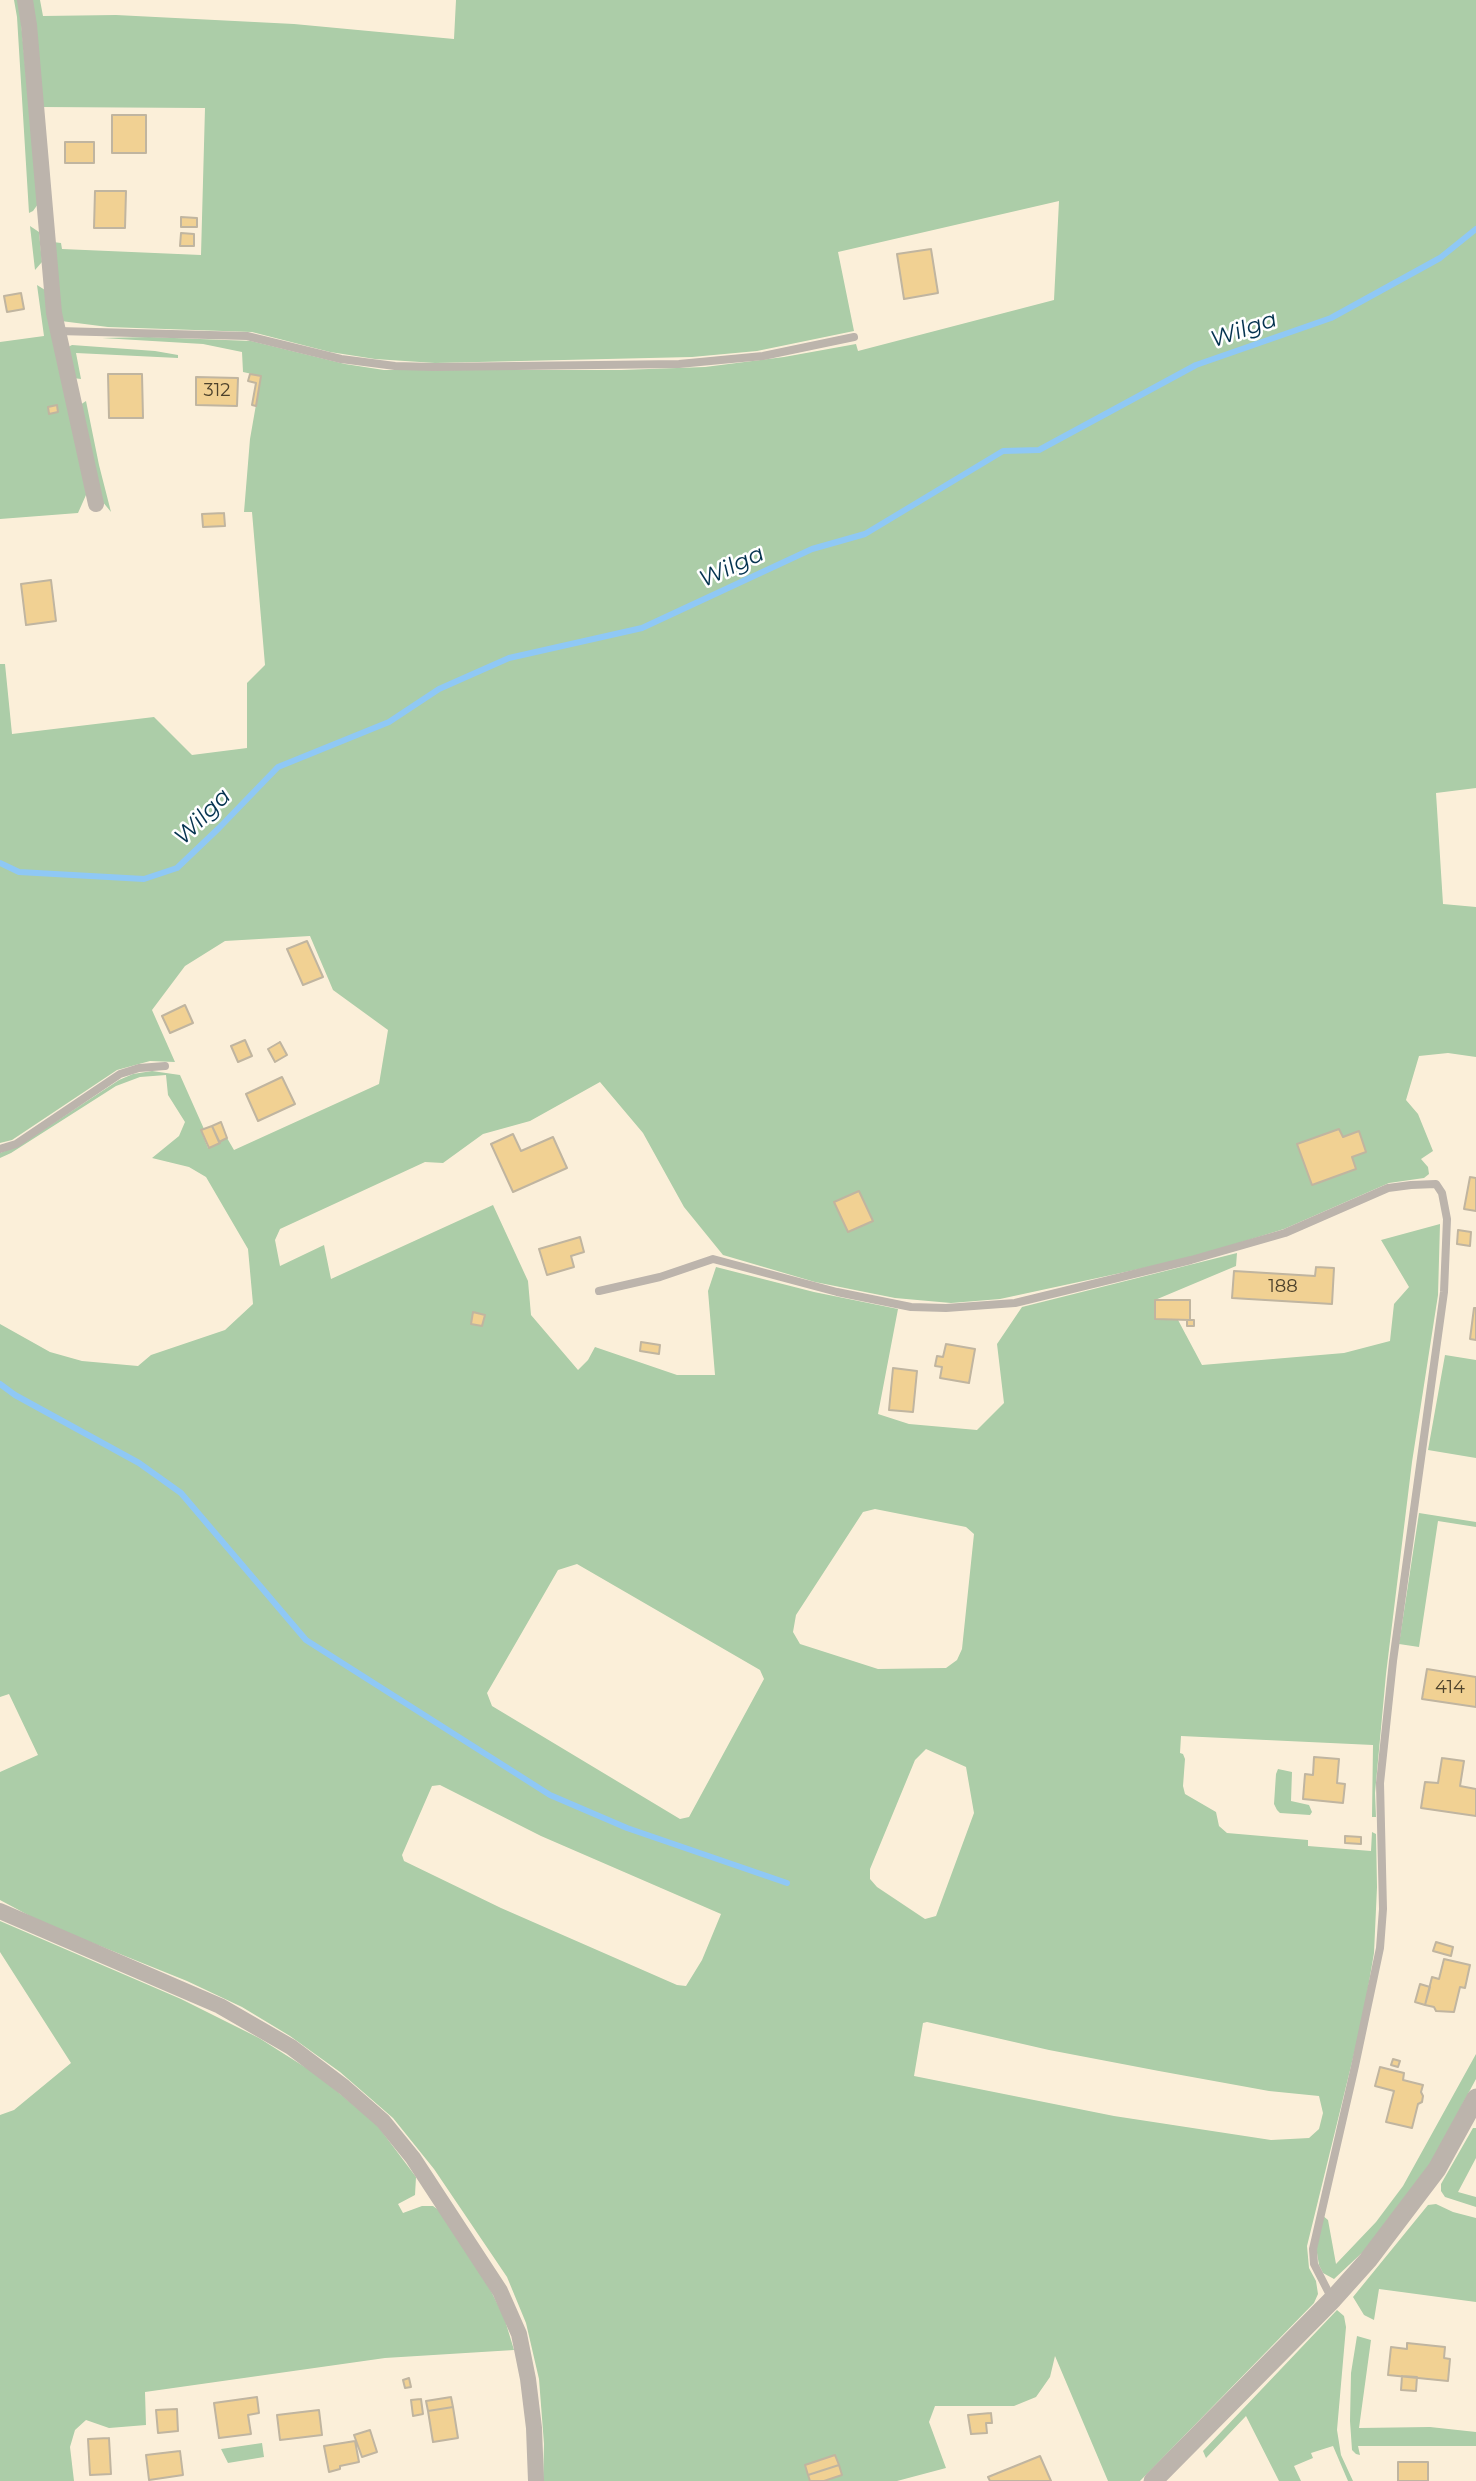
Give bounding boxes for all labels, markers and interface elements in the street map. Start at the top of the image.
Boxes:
water label: Wilga [1207,306,1281,354]
house number: 312 [204,380,230,402]
water label: Wilga [695,540,769,594]
water label: Wilga [169,783,237,851]
house number: 188 [1268,1276,1298,1298]
house number: 414 [1435,1677,1465,1699]

